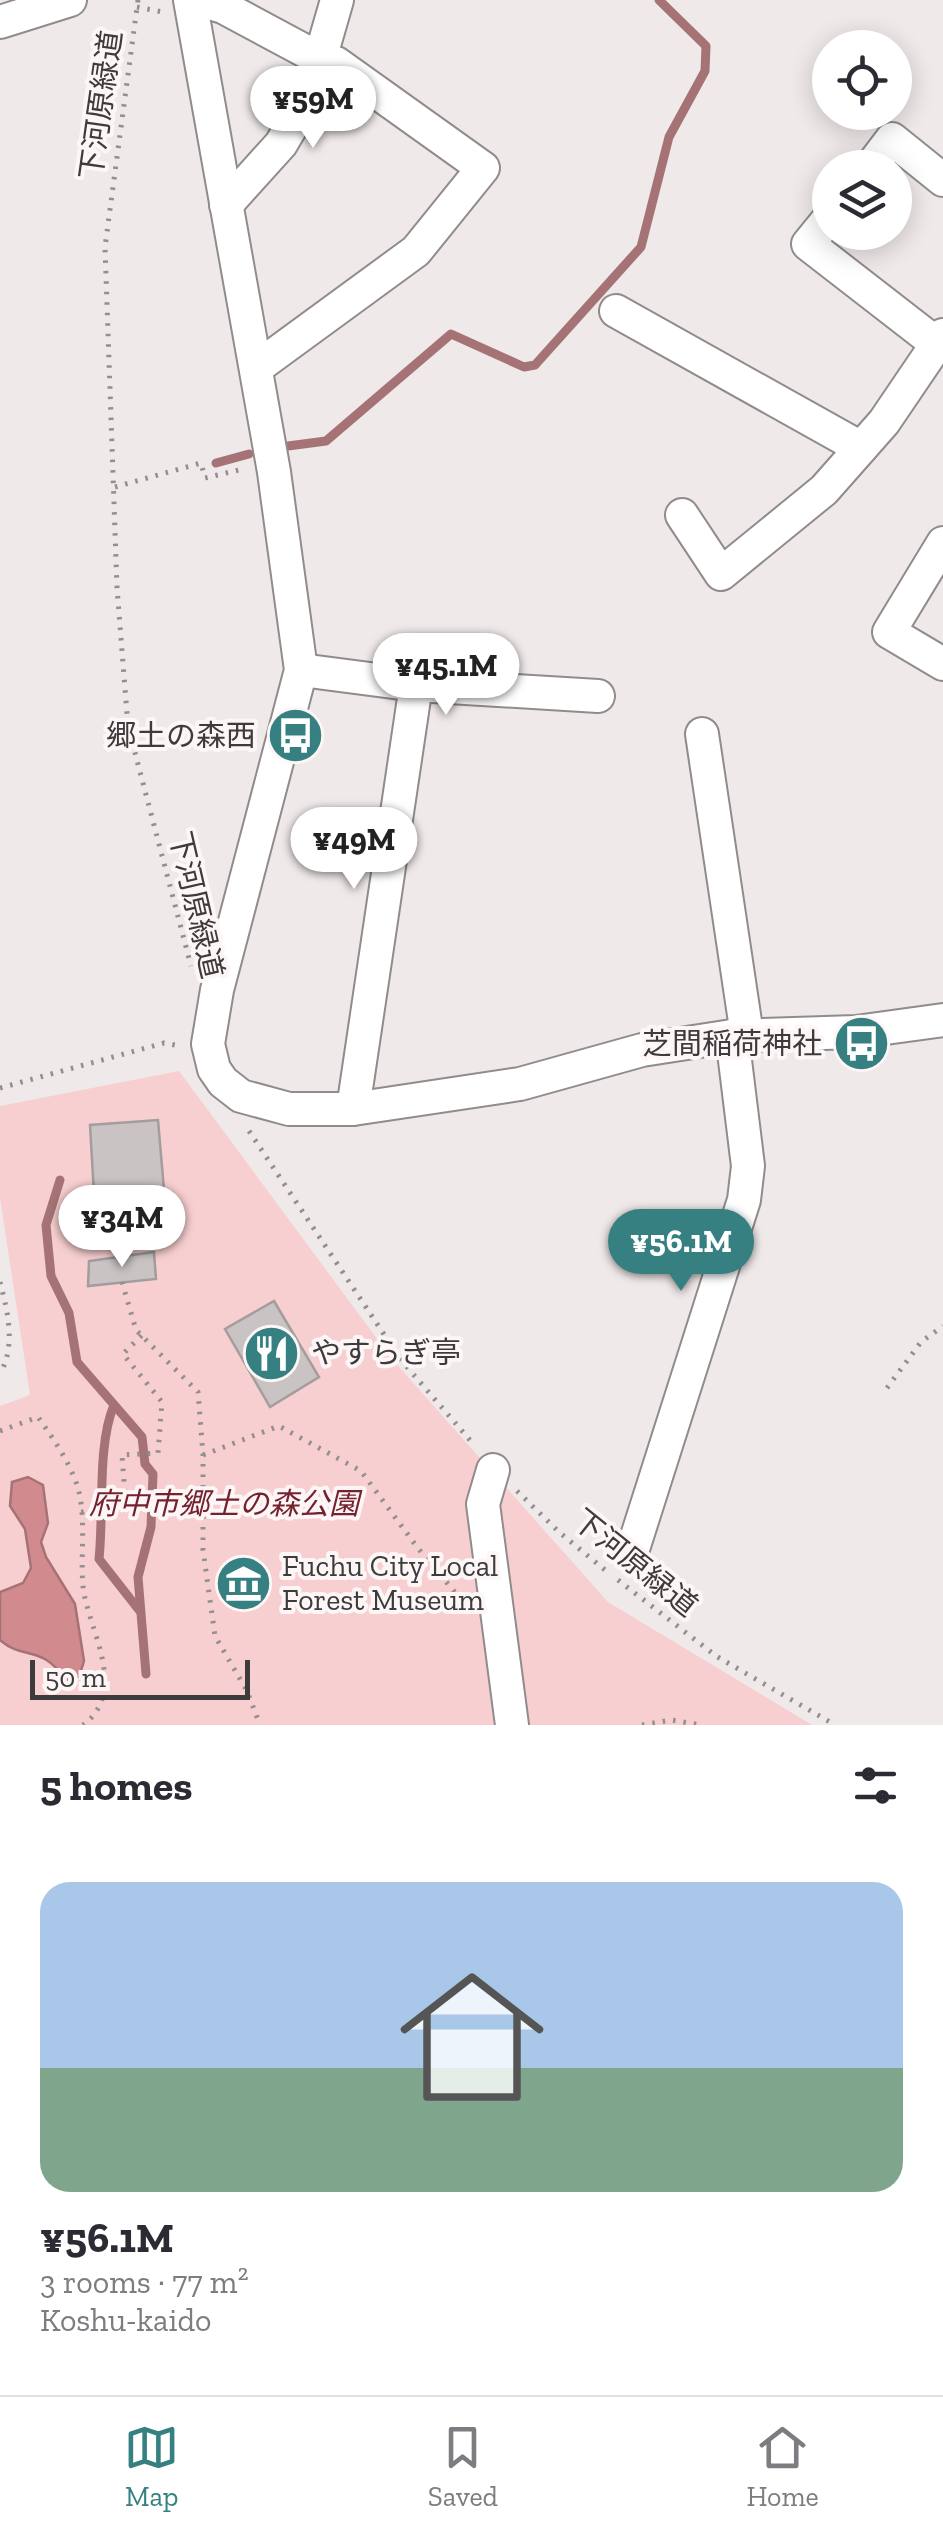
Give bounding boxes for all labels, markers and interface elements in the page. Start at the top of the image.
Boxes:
street label: 下河原緑道 [73,28,129,182]
map controls [812,30,912,250]
button: locate [812,30,912,130]
pin: ¥59M [254,66,372,151]
text: ¥59M [272,79,354,117]
button: layers [812,150,912,250]
pin: ¥45.1M [365,633,527,718]
text: ¥45.1M [394,646,498,684]
bus stop icon: 郷土の森西 [265,706,325,766]
place label: 郷土の森西 [106,718,256,754]
pin: ¥49M [295,807,413,892]
text: ¥49M [312,820,396,858]
street label: 下河原緑道 [162,828,230,982]
bus stop icon: 芝間稲荷神社 [831,1014,891,1074]
place label: 芝間稲荷神社 [642,1026,822,1062]
pin: ¥34M [63,1185,181,1270]
text: ¥34M [80,1198,164,1236]
pin: ¥56.1M [600,1209,762,1294]
text: ¥56.1M [630,1222,732,1260]
restaurant icon: やすらぎ亭 [242,1323,302,1383]
place label: やすらぎ亭 [311,1335,461,1371]
park label: 府中市郷土の森公園 [89,1486,363,1522]
street label: 下河原緑道 [565,1502,705,1624]
place label: Fuchu City Local Forest Museum [282,1548,498,1618]
museum icon: Fuchu City Local Forest Museum [213,1553,273,1613]
scale bar [30,1655,250,1700]
text: 50 m [45,1661,106,1694]
icon: filters [848,1758,903,1813]
text: 5 homes [40,1760,193,1811]
icon: home [382,1947,562,2127]
text: ¥56.1M [40,2212,174,2263]
text: 3 rooms · 77 m² [40,2263,248,2301]
text: Koshu-kaido [40,2301,211,2339]
tab: Map [124,2420,179,2513]
tab: Saved [428,2420,498,2513]
tab: Home [747,2420,819,2513]

